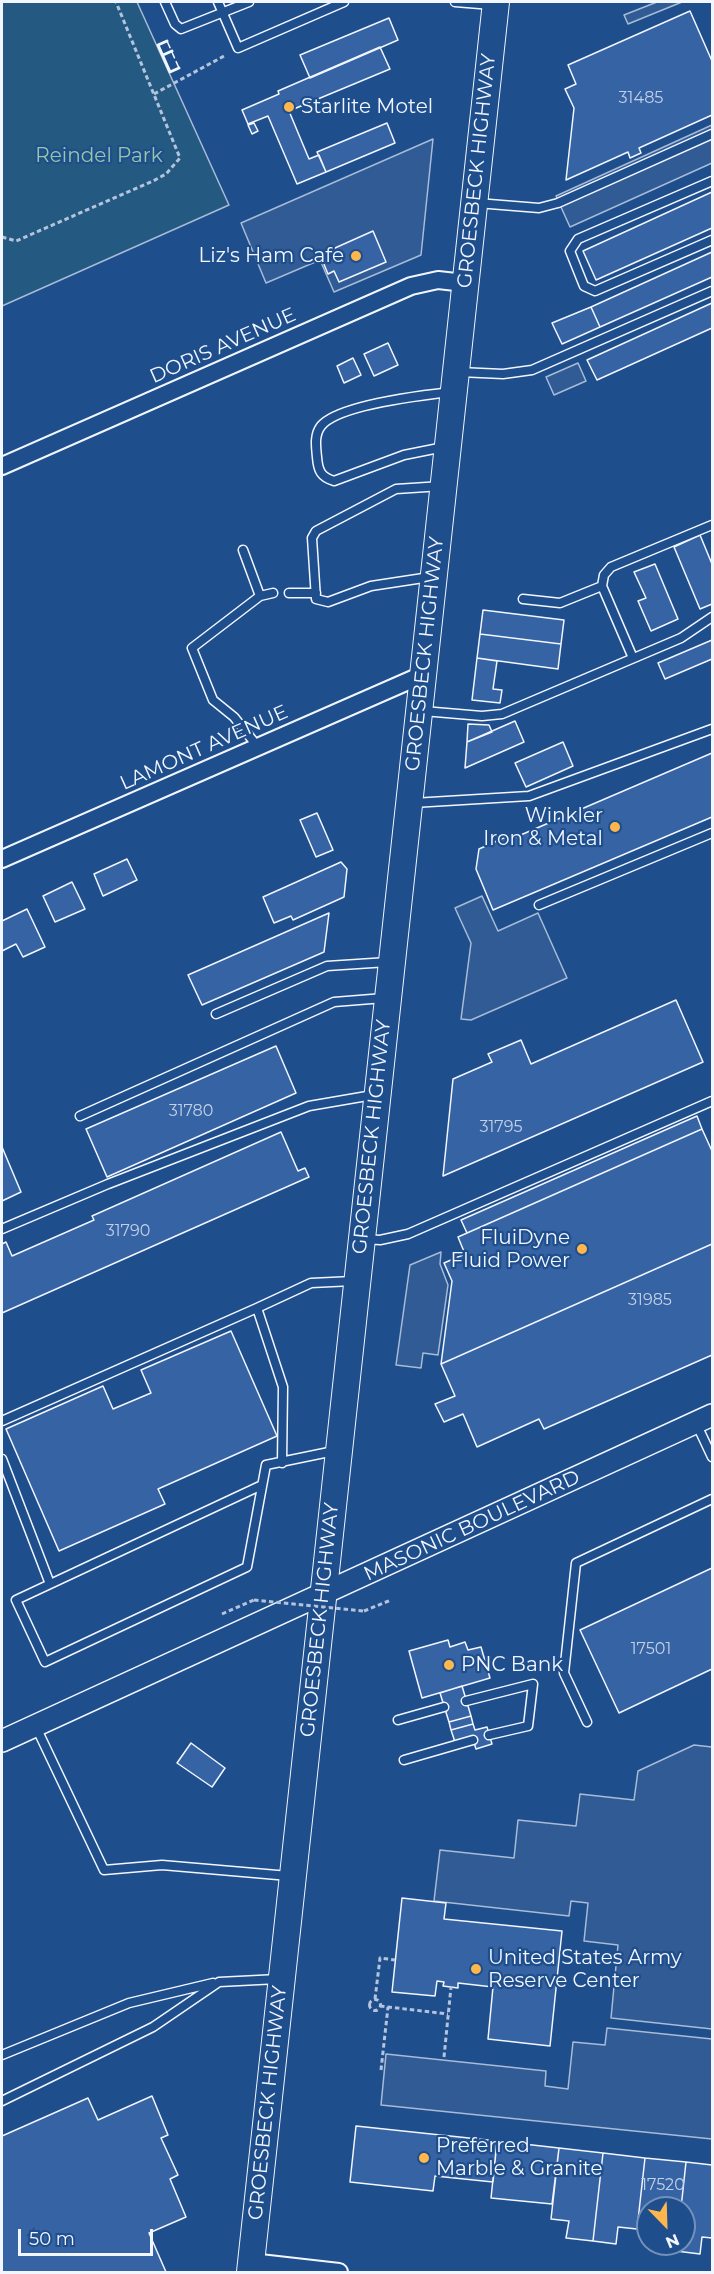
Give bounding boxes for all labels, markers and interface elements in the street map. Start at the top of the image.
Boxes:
street label: GROESBECK HIGHWAY [453,53,501,289]
house number: 31485 [619,88,663,108]
place label: Starlite Motel [301,95,433,119]
marker: Starlite Motel [282,100,296,114]
park label: Reindel Park [35,144,163,168]
place label: Liz's Ham Cafe [199,244,344,268]
marker: Liz's Ham Cafe [349,249,363,263]
street label: DORIS AVENUE [146,303,300,389]
street label: GROESBECK HIGHWAY [401,536,449,772]
street label: LAMONT AVENUE [116,700,292,796]
place label: Winkler Iron & Metal [483,804,603,851]
marker: Winkler Iron & Metal [608,820,622,834]
street label: GROESBECK HIGHWAY [348,1019,396,1255]
house number: 31780 [169,1101,213,1121]
house number: 31795 [479,1117,523,1137]
house number: 31790 [106,1221,150,1241]
place label: FluiDyne Fluid Power [451,1226,570,1273]
marker: FluiDyne Fluid Power [575,1242,589,1256]
house number: 31985 [628,1290,672,1310]
street label: MASONIC BOULEVARD [360,1465,584,1587]
street label: GROESBECK HIGHWAY [296,1502,344,1738]
house number: 17501 [631,1639,671,1659]
place label: PNC Bank [461,1653,563,1677]
marker: PNC Bank [442,1658,456,1672]
place label: United States Army Reserve Center [488,1946,682,1993]
marker: United States Army Reserve Center [469,1962,483,1976]
street label: GROESBECK HIGHWAY [244,1985,292,2221]
place label: Preferred Marble & Granite [436,2134,603,2181]
marker: Preferred Marble & Granite [417,2151,431,2165]
house number: 17520 [641,2175,685,2195]
north arrow [636,2196,696,2256]
scale bar [21,2217,156,2255]
text: 50 m [29,2228,75,2250]
text: N [663,2230,682,2252]

